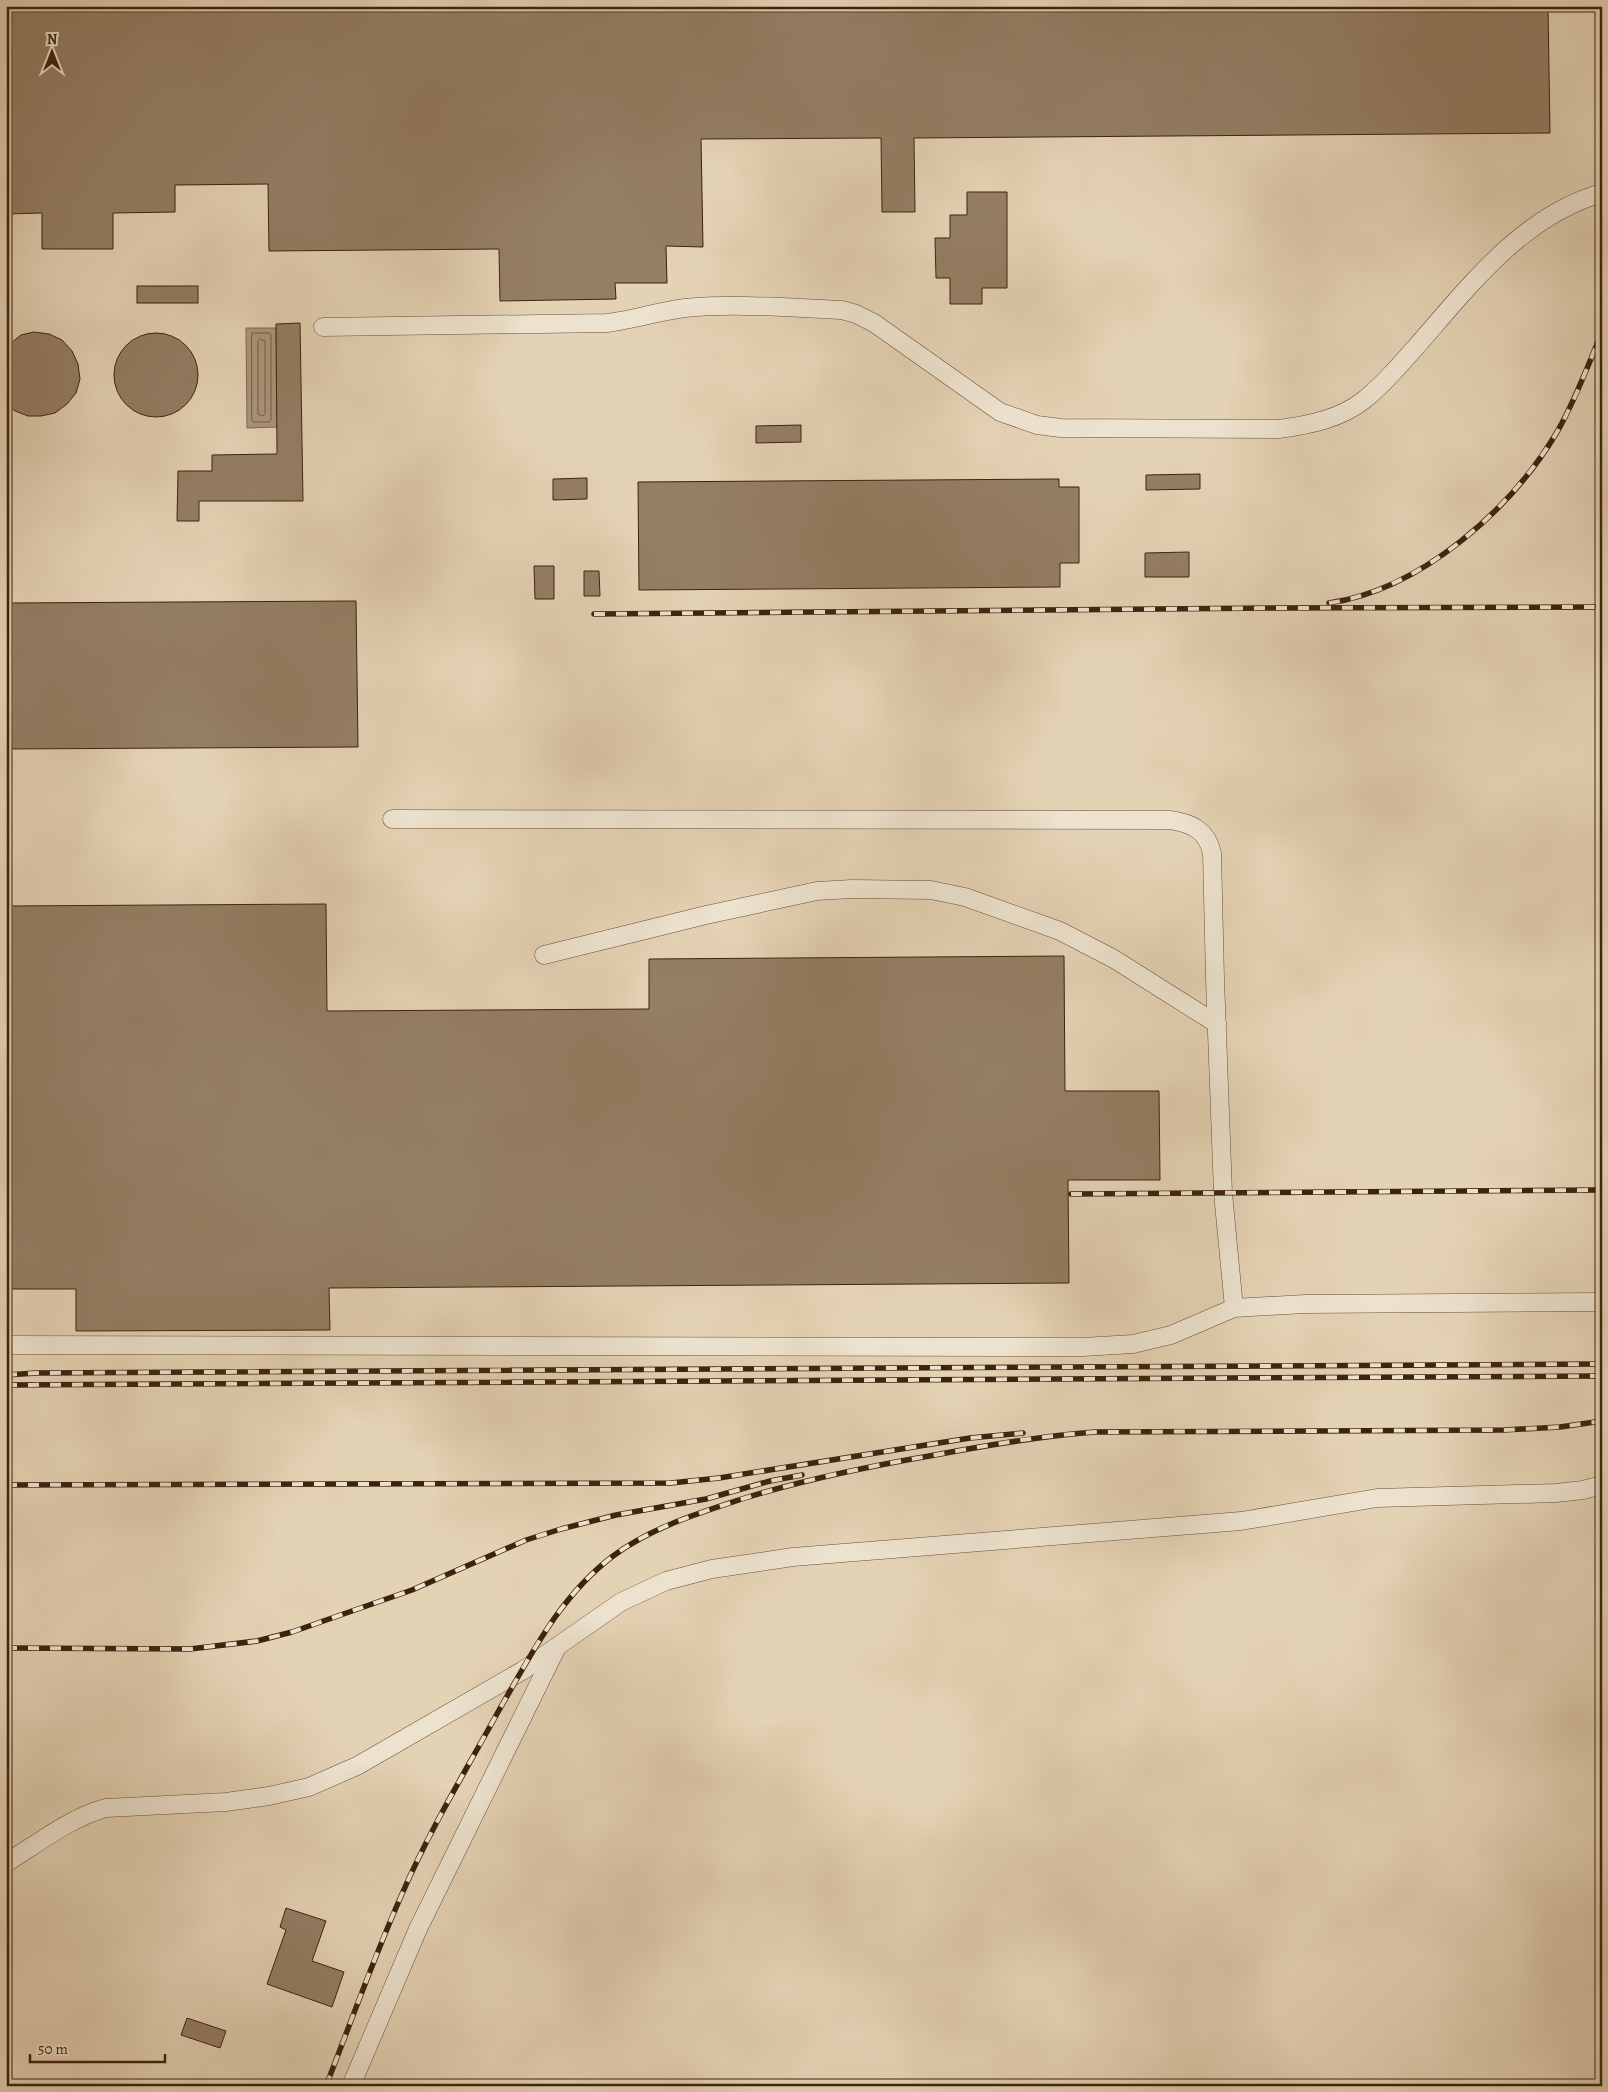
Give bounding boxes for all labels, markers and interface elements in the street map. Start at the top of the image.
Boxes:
north arrow [28,28,78,78]
text: N [47,30,57,49]
scale bar [30,2032,165,2064]
text: 50 m [38,2039,68,2059]

